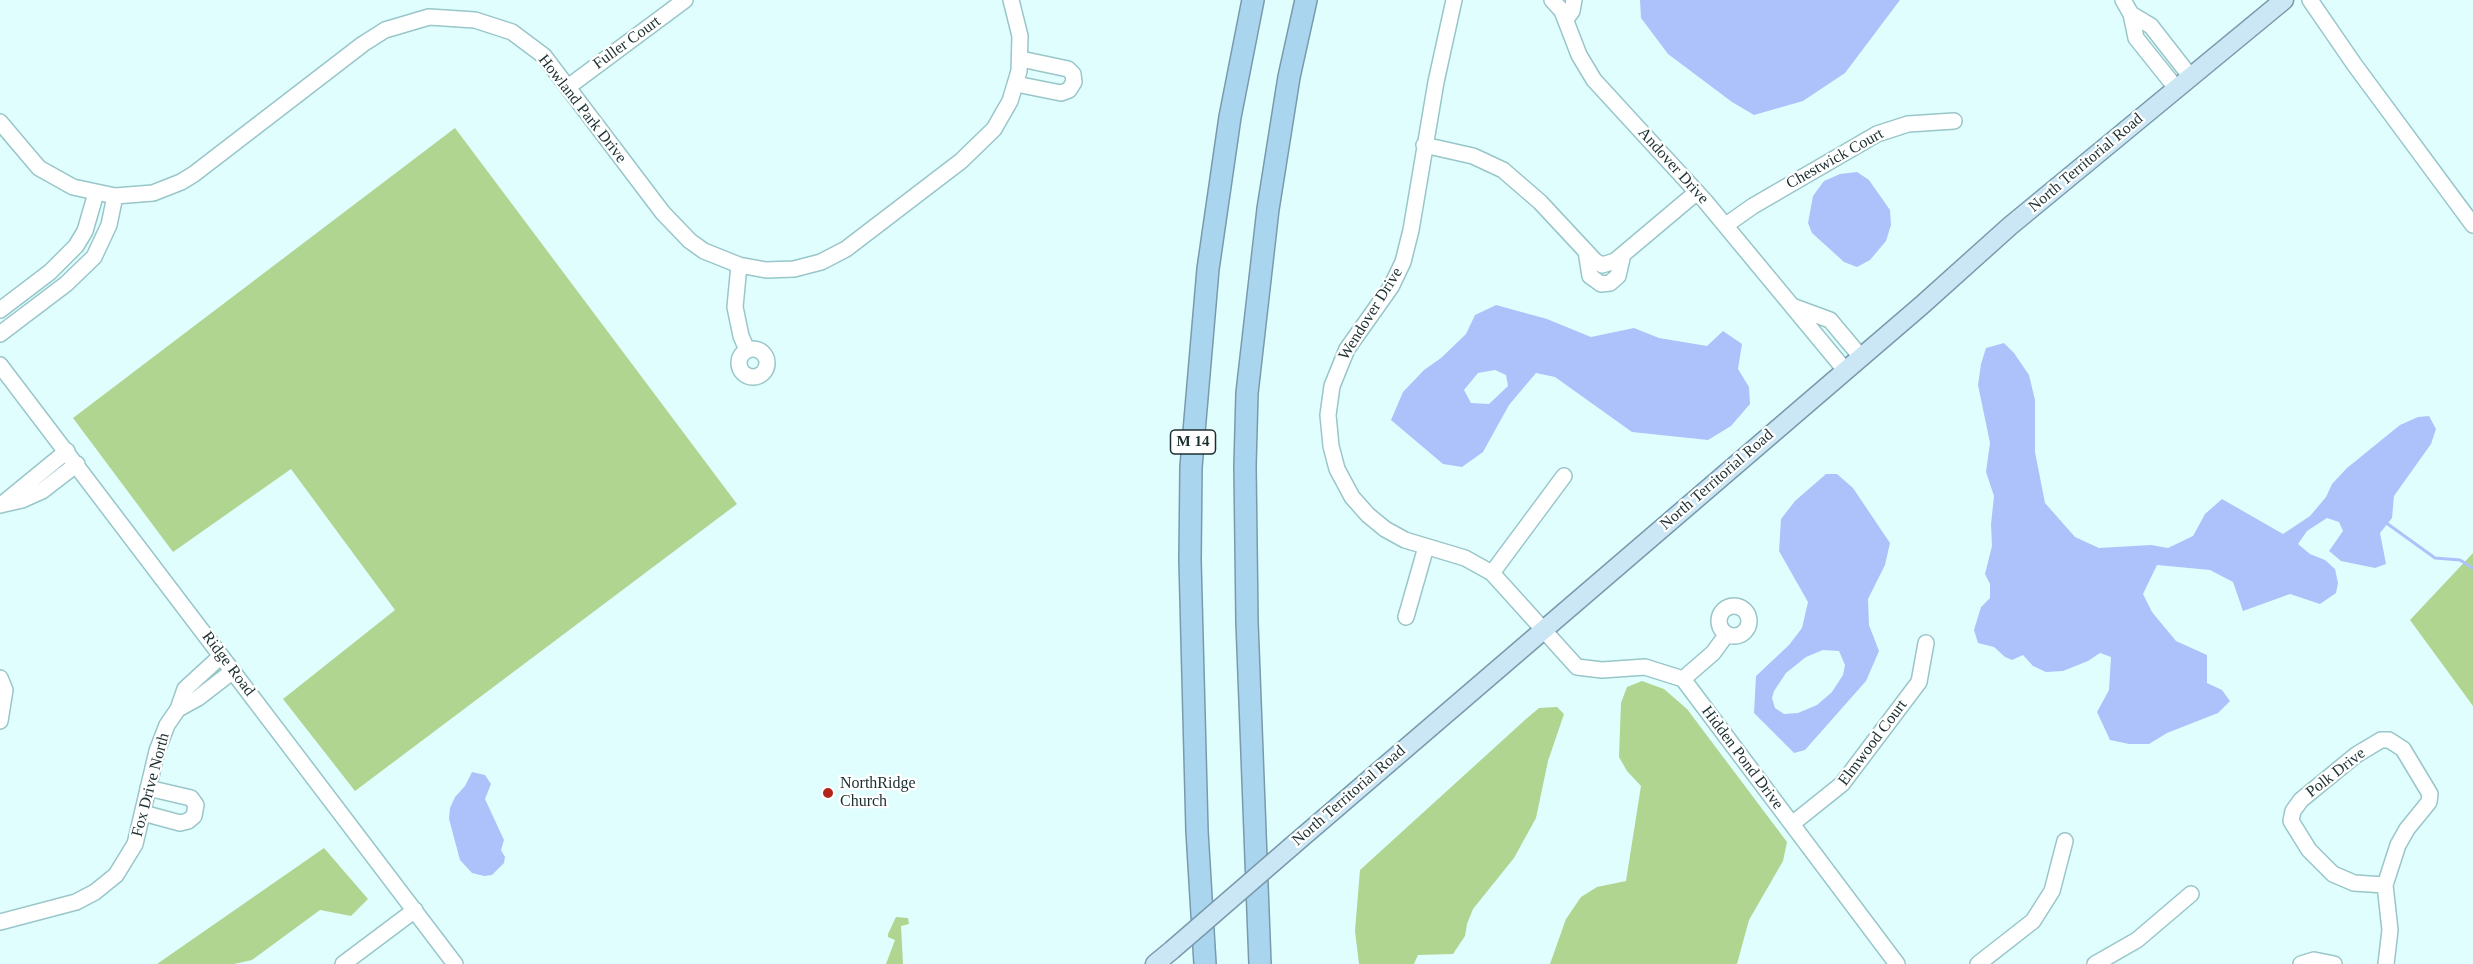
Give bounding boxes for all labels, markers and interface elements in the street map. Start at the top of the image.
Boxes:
street label: Fuller Court [590,12,664,74]
street label: Howland Park Drive [534,51,630,167]
street label: North Territorial Road [2025,109,2147,217]
street label: Andover Drive [1634,124,1712,208]
street label: Chestwick Court [1783,124,1887,194]
street label: Wendover Drive [1335,264,1407,364]
street label: North Territorial Road [1656,426,1778,534]
road number: M 14 [1170,430,1216,454]
street label: Ridge Road [197,628,259,700]
street label: Elmwood Court [1834,696,1912,790]
street label: Hidden Pond Drive [1697,703,1787,813]
street label: Fox Drive North [128,731,174,839]
street label: North Territorial Road [1288,742,1410,850]
street label: Polk Drive [2303,744,2369,802]
place label: NorthRidge Church [840,774,916,812]
marker: NorthRidge Church [821,786,835,800]

